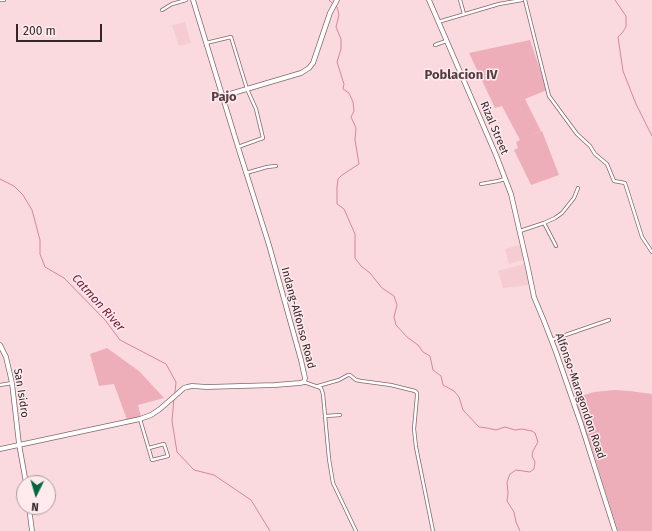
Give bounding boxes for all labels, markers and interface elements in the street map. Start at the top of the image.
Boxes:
scale bar [18,16,104,42]
text: 200 m [23,24,56,38]
district label: Poblacion IV [425,67,497,83]
district label: Pajo [211,89,237,105]
street label: Rizal Street [477,100,511,156]
street label: Indang-Alfonso Road [278,266,318,370]
water label: Catmon River [69,272,127,334]
street label: Alfonso-Maragondon Road [552,331,608,461]
street label: San Isidro [11,367,31,419]
north arrow [16,475,56,515]
text: N [31,500,39,513]

